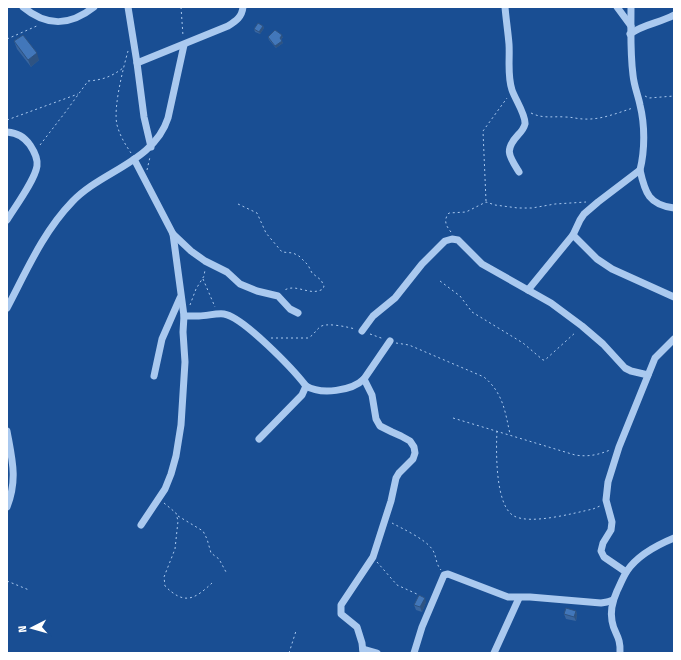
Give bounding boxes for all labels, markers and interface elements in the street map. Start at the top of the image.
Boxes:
north arrow [12,608,52,648]
text: N [16,625,29,633]

